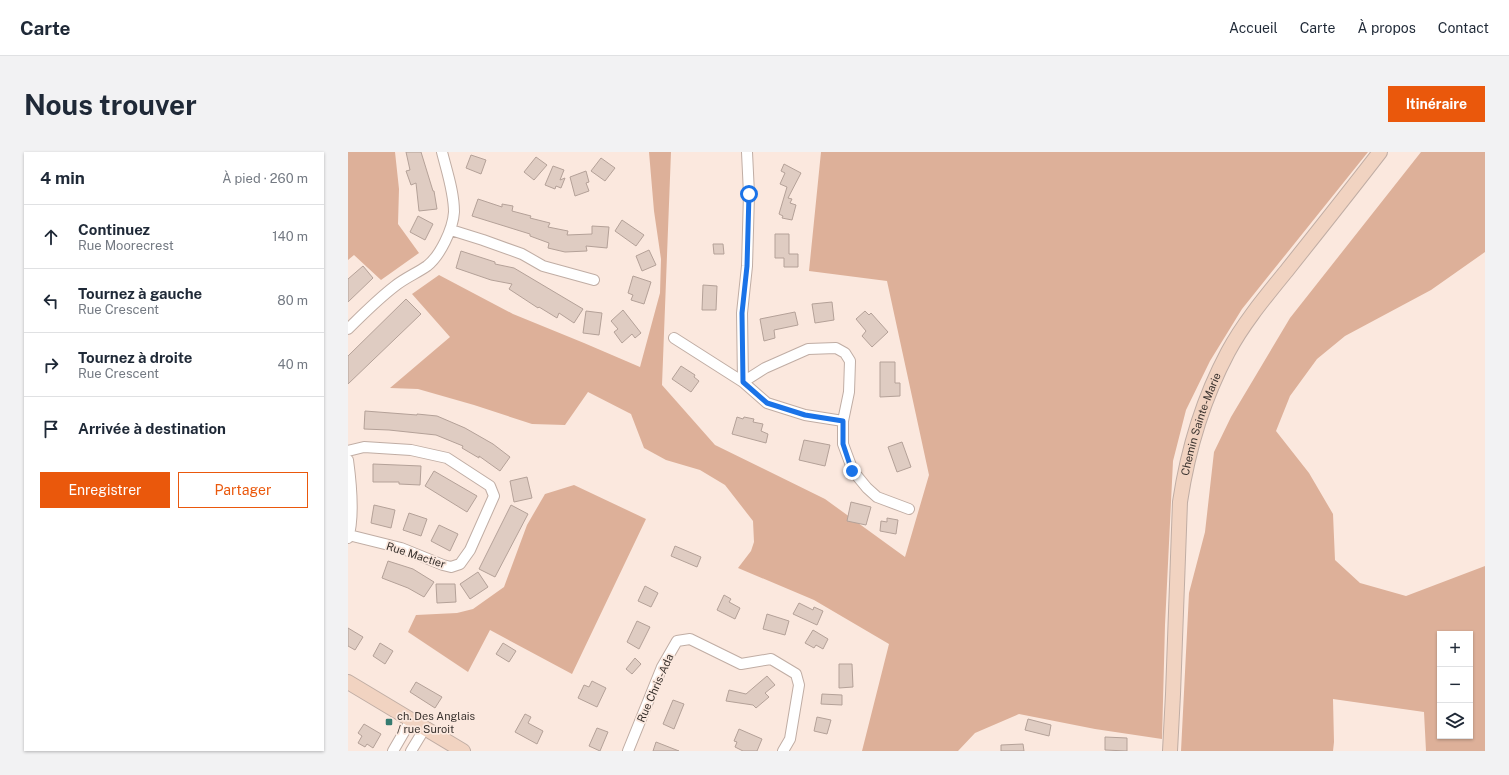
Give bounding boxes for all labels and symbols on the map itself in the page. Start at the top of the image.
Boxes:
route start [740,185,758,203]
street label: Chemin Sainte-Marie [1179,371,1223,477]
route end [843,462,861,480]
street label: Rue Mactier [385,540,447,570]
street label: Rue Chris-Ada [635,652,675,724]
place label: ch. Des Anglais / rue Suroit [397,710,475,735]
marker: ch. Des Anglais / rue Suroit [384,717,394,727]

